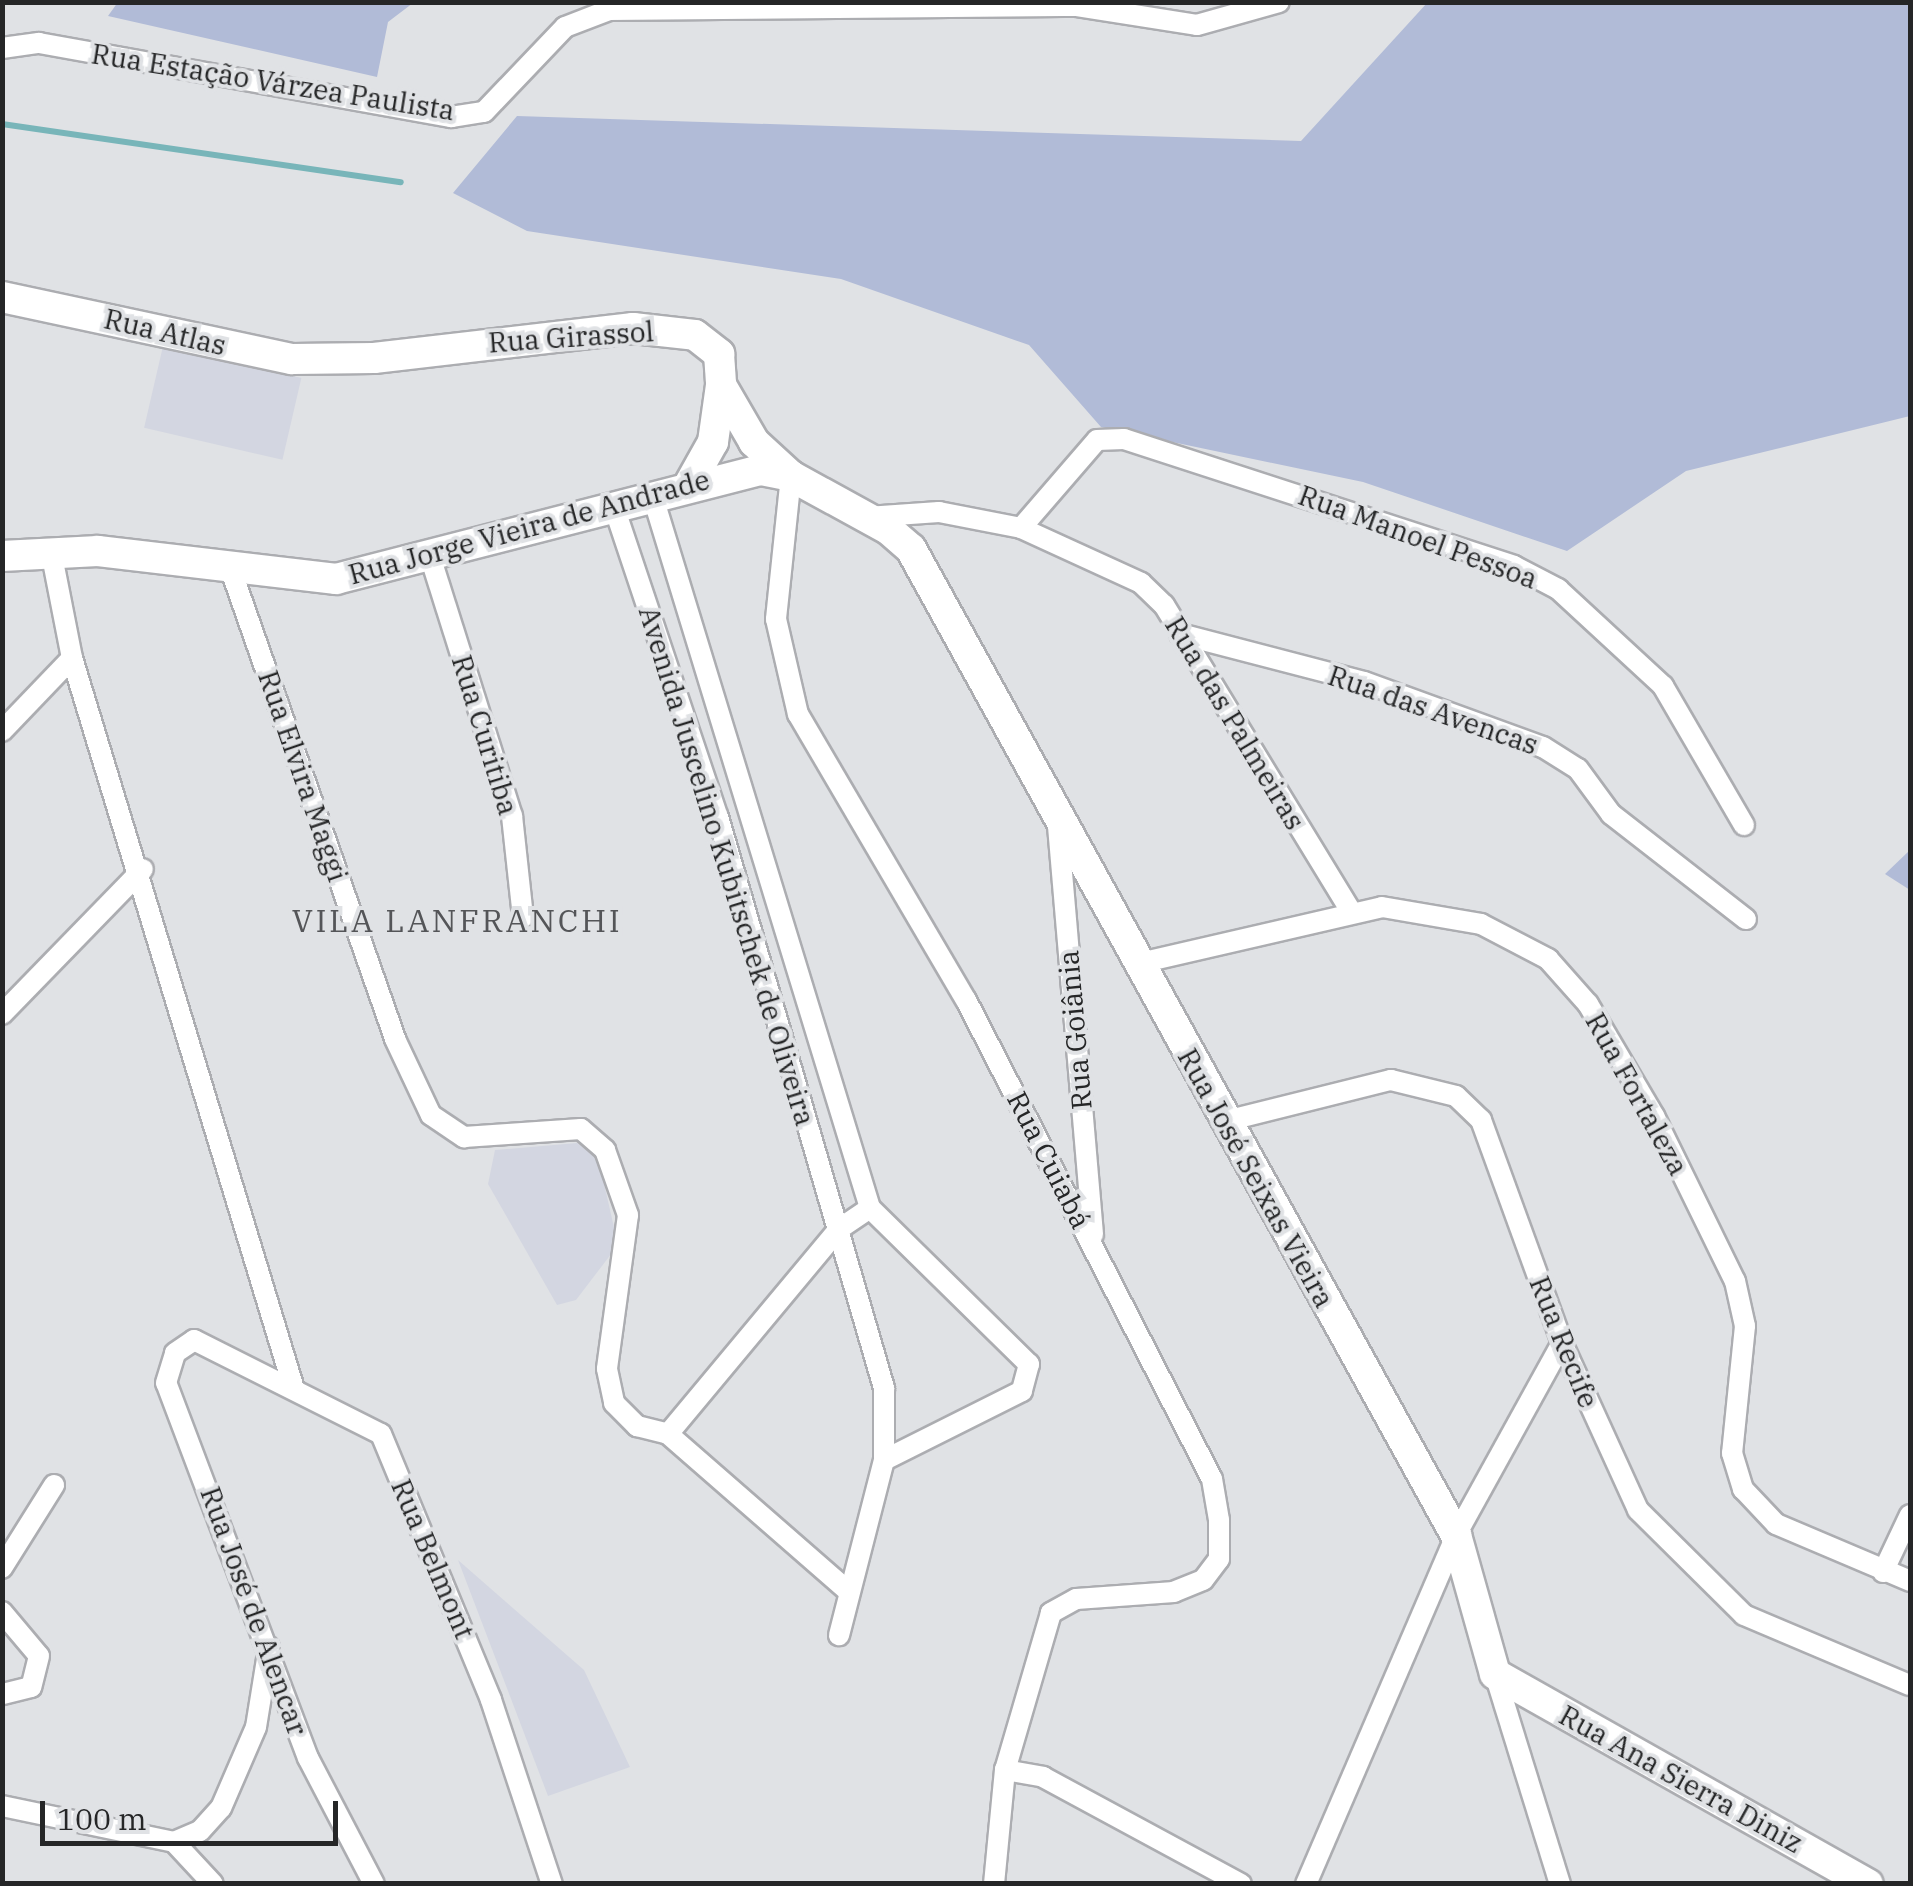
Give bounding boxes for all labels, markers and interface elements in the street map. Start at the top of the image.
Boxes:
street label: Rua Estação Várzea Paulista [89,37,457,127]
street label: Rua Atlas [101,302,229,362]
street label: Rua Girassol [487,314,655,360]
street label: Rua Jorge Vieira de Andrade [345,463,713,591]
street label: Rua Manoel Pessoa [1294,478,1542,596]
street label: Avenida Juscelino Kubitschek de Oliveira [632,602,822,1130]
street label: Rua das Palmeiras [1158,610,1312,836]
street label: Rua Curitiba [445,651,525,819]
street label: Rua das Avencas [1324,658,1542,762]
street label: Rua Elvira Maggi [251,666,355,886]
district label: VILA LANFRANCHI [292,901,622,939]
street label: Rua Goiânia [1051,949,1099,1111]
street label: Rua Fortaleza [1579,1007,1695,1181]
street label: Rua José Seixas Vieira [1171,1043,1341,1313]
street label: Rua Cuiabá [1000,1086,1098,1234]
street label: Rua Recife [1522,1271,1606,1413]
street label: Rua Belmont [384,1474,482,1644]
street label: Rua José de Alencar [193,1482,315,1740]
street label: Rua Ana Sierra Diniz [1553,1698,1809,1860]
scale bar [45,1781,342,1843]
text: 100 m [57,1799,147,1838]

